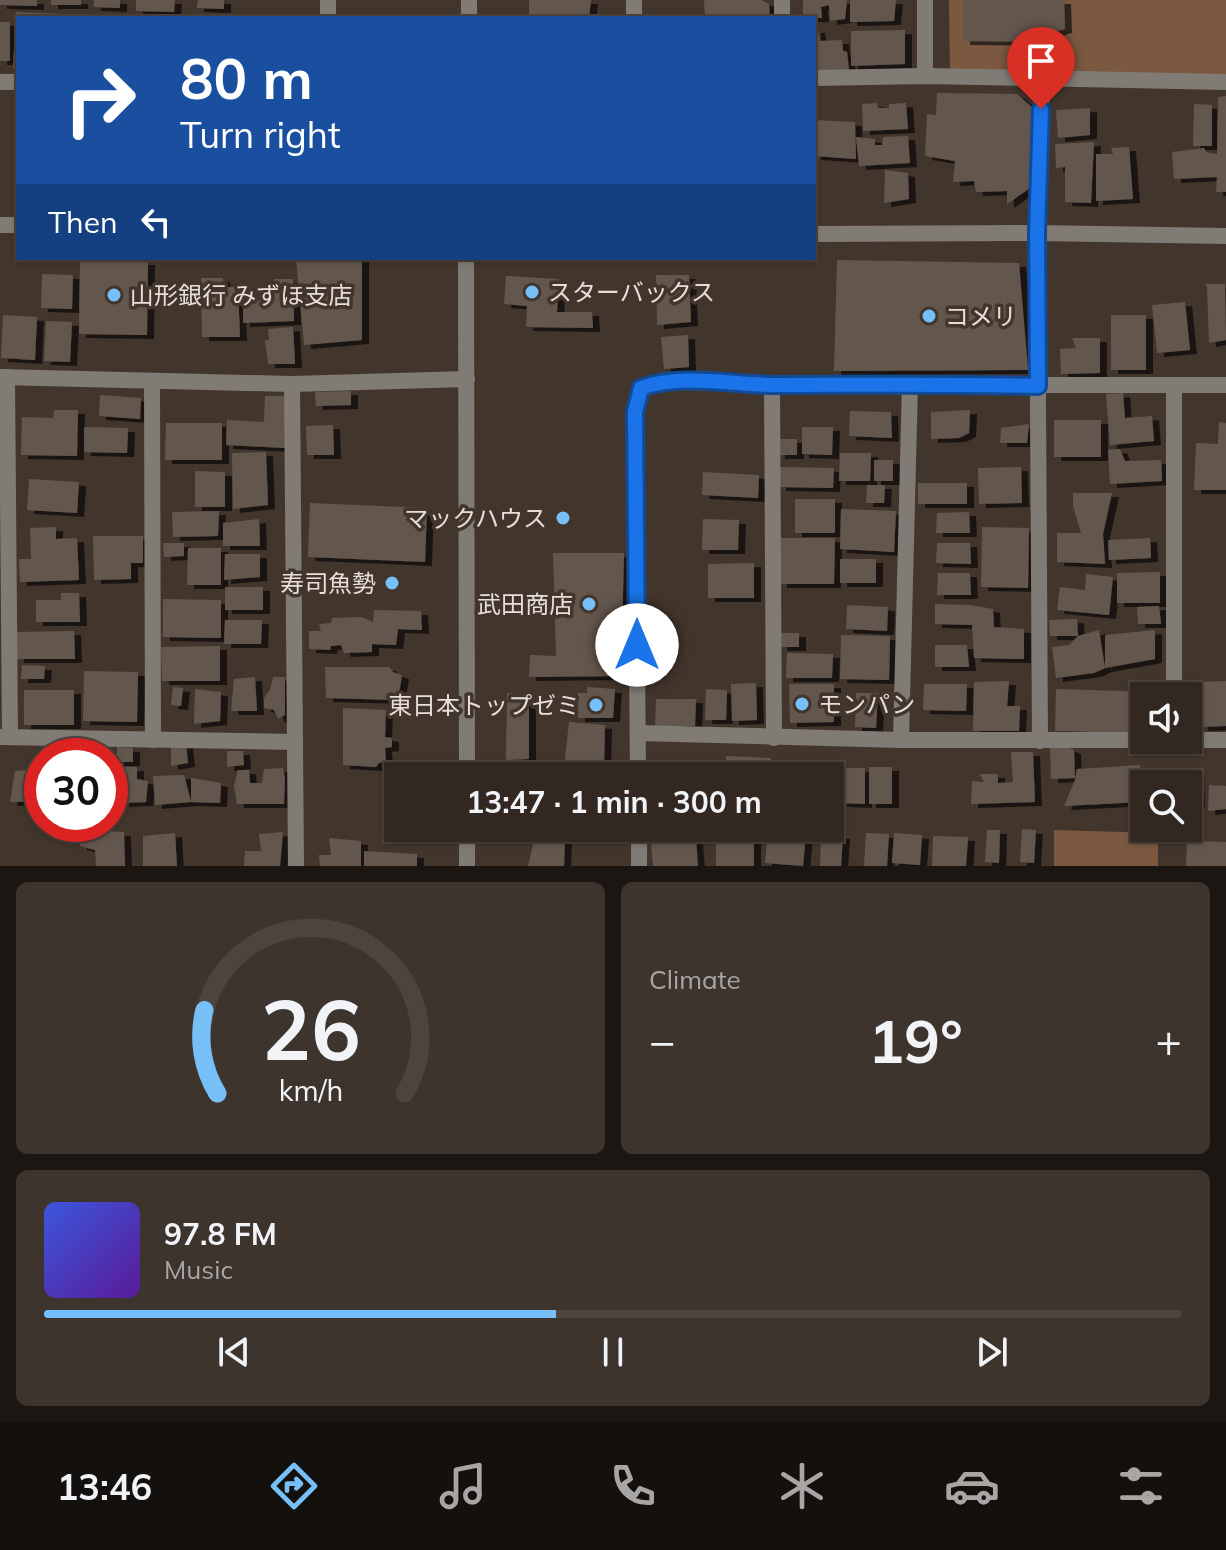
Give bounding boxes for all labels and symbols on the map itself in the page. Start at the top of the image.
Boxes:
pin [1007,27,1075,109]
place label: スターバックス [548,277,715,307]
place label: 山形銀行 みずほ支店 [130,280,352,310]
marker: スターバックス [523,283,541,301]
marker: 山形銀行 みずほ支店 [105,286,123,304]
place label: コメリ [945,301,1017,331]
marker: コメリ [920,307,938,325]
place label: マックハウス [404,503,547,533]
marker: マックハウス [554,509,572,527]
place label: 寿司魚勢 [280,568,376,598]
marker: 寿司魚勢 [383,574,401,592]
place label: 武田商店 [477,589,573,619]
marker: 武田商店 [580,595,598,613]
position arrow [595,603,679,687]
place label: モンパン [818,689,915,719]
place label: 東日本トップゼミ [388,690,580,720]
marker: モンパン [793,695,811,713]
marker: 東日本トップゼミ [587,696,605,714]
speed limit sign: 30 [24,738,128,842]

